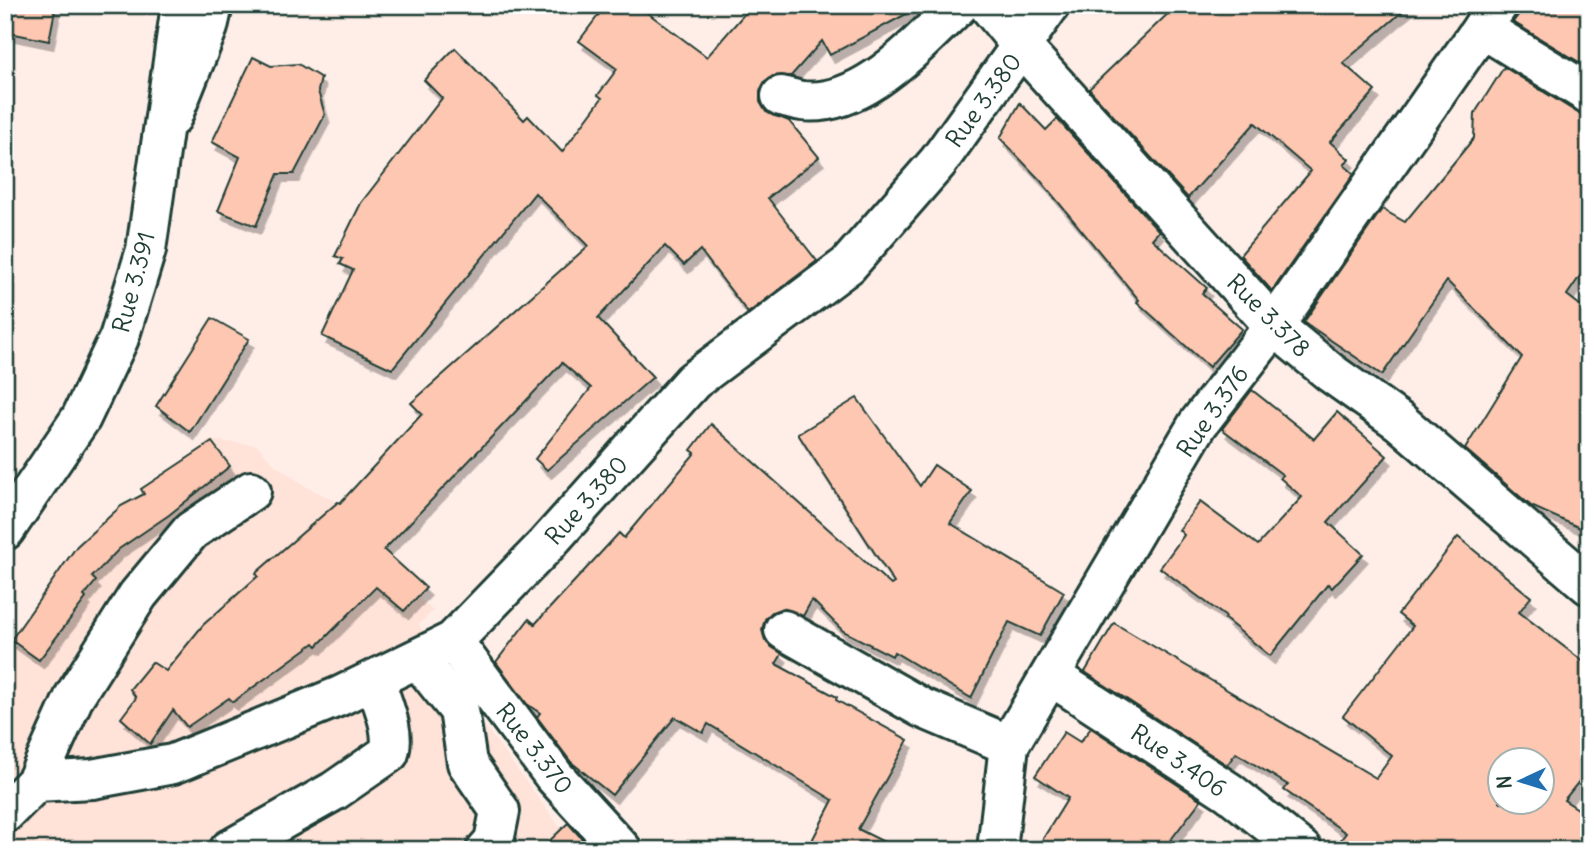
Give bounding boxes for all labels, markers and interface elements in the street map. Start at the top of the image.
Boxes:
street label: Rue 3.380 [939,47,1027,153]
street label: Rue 3.391 [105,228,161,336]
street label: Rue 3.378 [1221,267,1317,363]
street label: Rue 3.376 [1170,359,1254,463]
street label: Rue 3.380 [538,449,634,551]
street label: Rue 3.370 [490,696,580,800]
street label: Rue 3.406 [1125,717,1233,803]
north arrow [1486,746,1556,816]
text: N [1492,775,1516,790]

